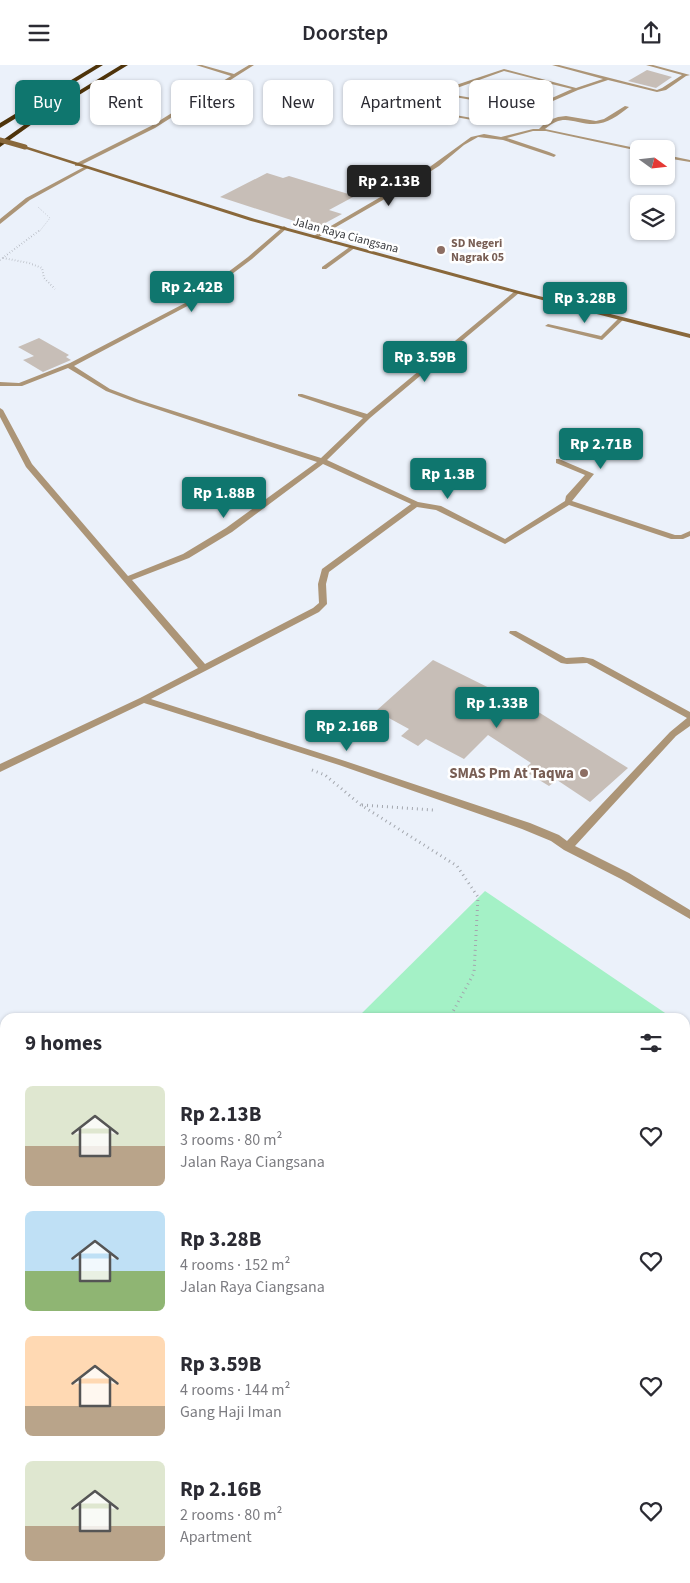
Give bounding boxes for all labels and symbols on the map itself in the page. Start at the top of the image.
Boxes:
north arrow [630,140,675,185]
pin: Rp 2.13B [337,165,441,207]
street label: Jalan Raya Ciangsana [291,213,401,258]
place label: SD Negeri Nagrak 05 [451,235,504,266]
marker: SD Negeri Nagrak 05 [435,244,447,256]
pin: Rp 2.42B [140,271,244,313]
pin: Rp 3.28B [533,281,637,324]
pin: Rp 3.59B [373,341,477,383]
pin: Rp 2.71B [549,427,653,470]
pin: Rp 1.3B [402,457,494,500]
pin: Rp 1.88B [172,477,276,519]
pin: Rp 1.33B [445,687,549,729]
pin: Rp 2.16B [295,709,399,752]
place label: SMAS Pm At Taqwa [449,763,574,784]
marker: SMAS Pm At Taqwa [578,767,590,779]

